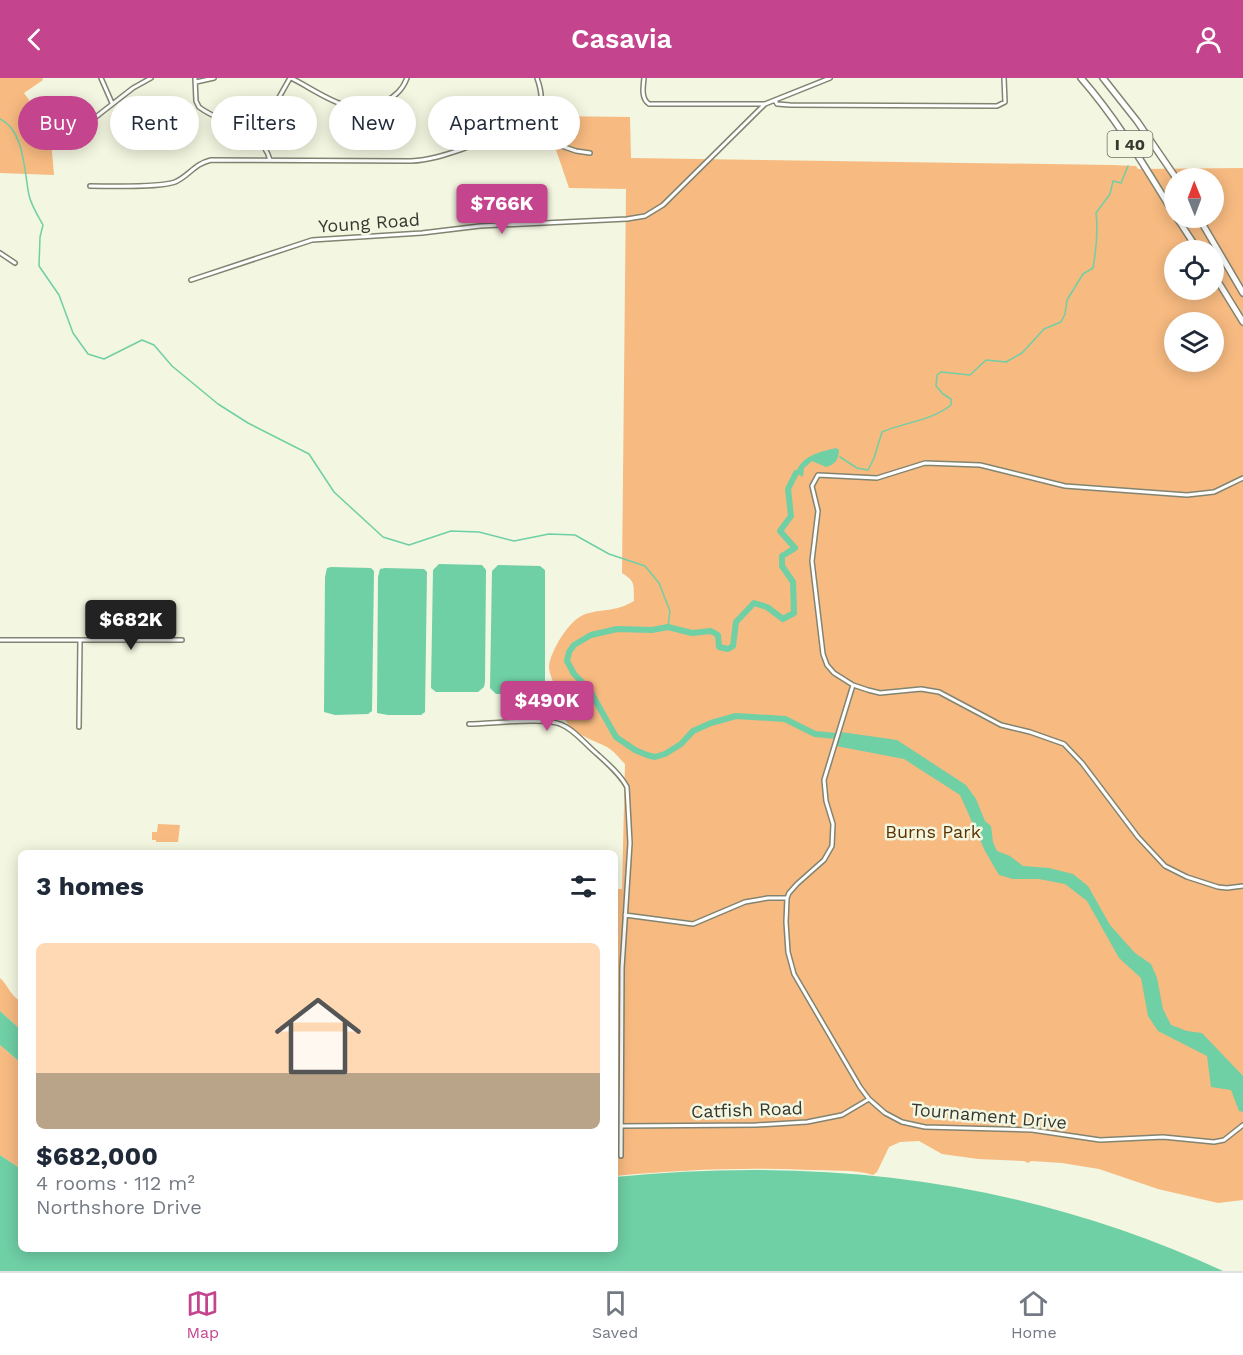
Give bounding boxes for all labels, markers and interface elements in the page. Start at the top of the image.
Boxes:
icon: back [18,23,51,56]
text: Casavia [571,23,672,55]
icon: person [1192,23,1225,56]
chip: Buy [18,96,98,150]
chip: Rent [110,96,199,150]
chip: Filters [211,96,317,150]
chip: New [329,96,416,150]
chip: Apartment [428,96,580,150]
road number: I 40 [1108,131,1152,157]
north arrow [1164,168,1224,228]
map controls [1164,168,1224,372]
pin: $766K [460,184,544,235]
text: $766K [471,191,533,215]
street label: Young Road [318,208,420,237]
button: locate [1164,240,1224,300]
button: layers [1164,312,1224,372]
pin: $682K [89,600,173,651]
text: $682K [99,607,163,631]
pin: $490K [505,681,589,732]
text: $490K [515,688,579,712]
park label: Burns Park [885,821,981,842]
icon: filters [567,870,600,903]
text: 3 homes [36,871,144,901]
icon: home [264,982,372,1090]
street label: Catfish Road [691,1097,803,1122]
street label: Tournament Drive [910,1098,1068,1133]
text: $682,000 [36,1141,158,1171]
text: 4 rooms · 112 m² [36,1171,195,1195]
text: Northshore Drive [36,1195,202,1219]
tab: Map [186,1287,219,1342]
tab: Saved [592,1287,638,1342]
tab: Home [1011,1287,1057,1342]

